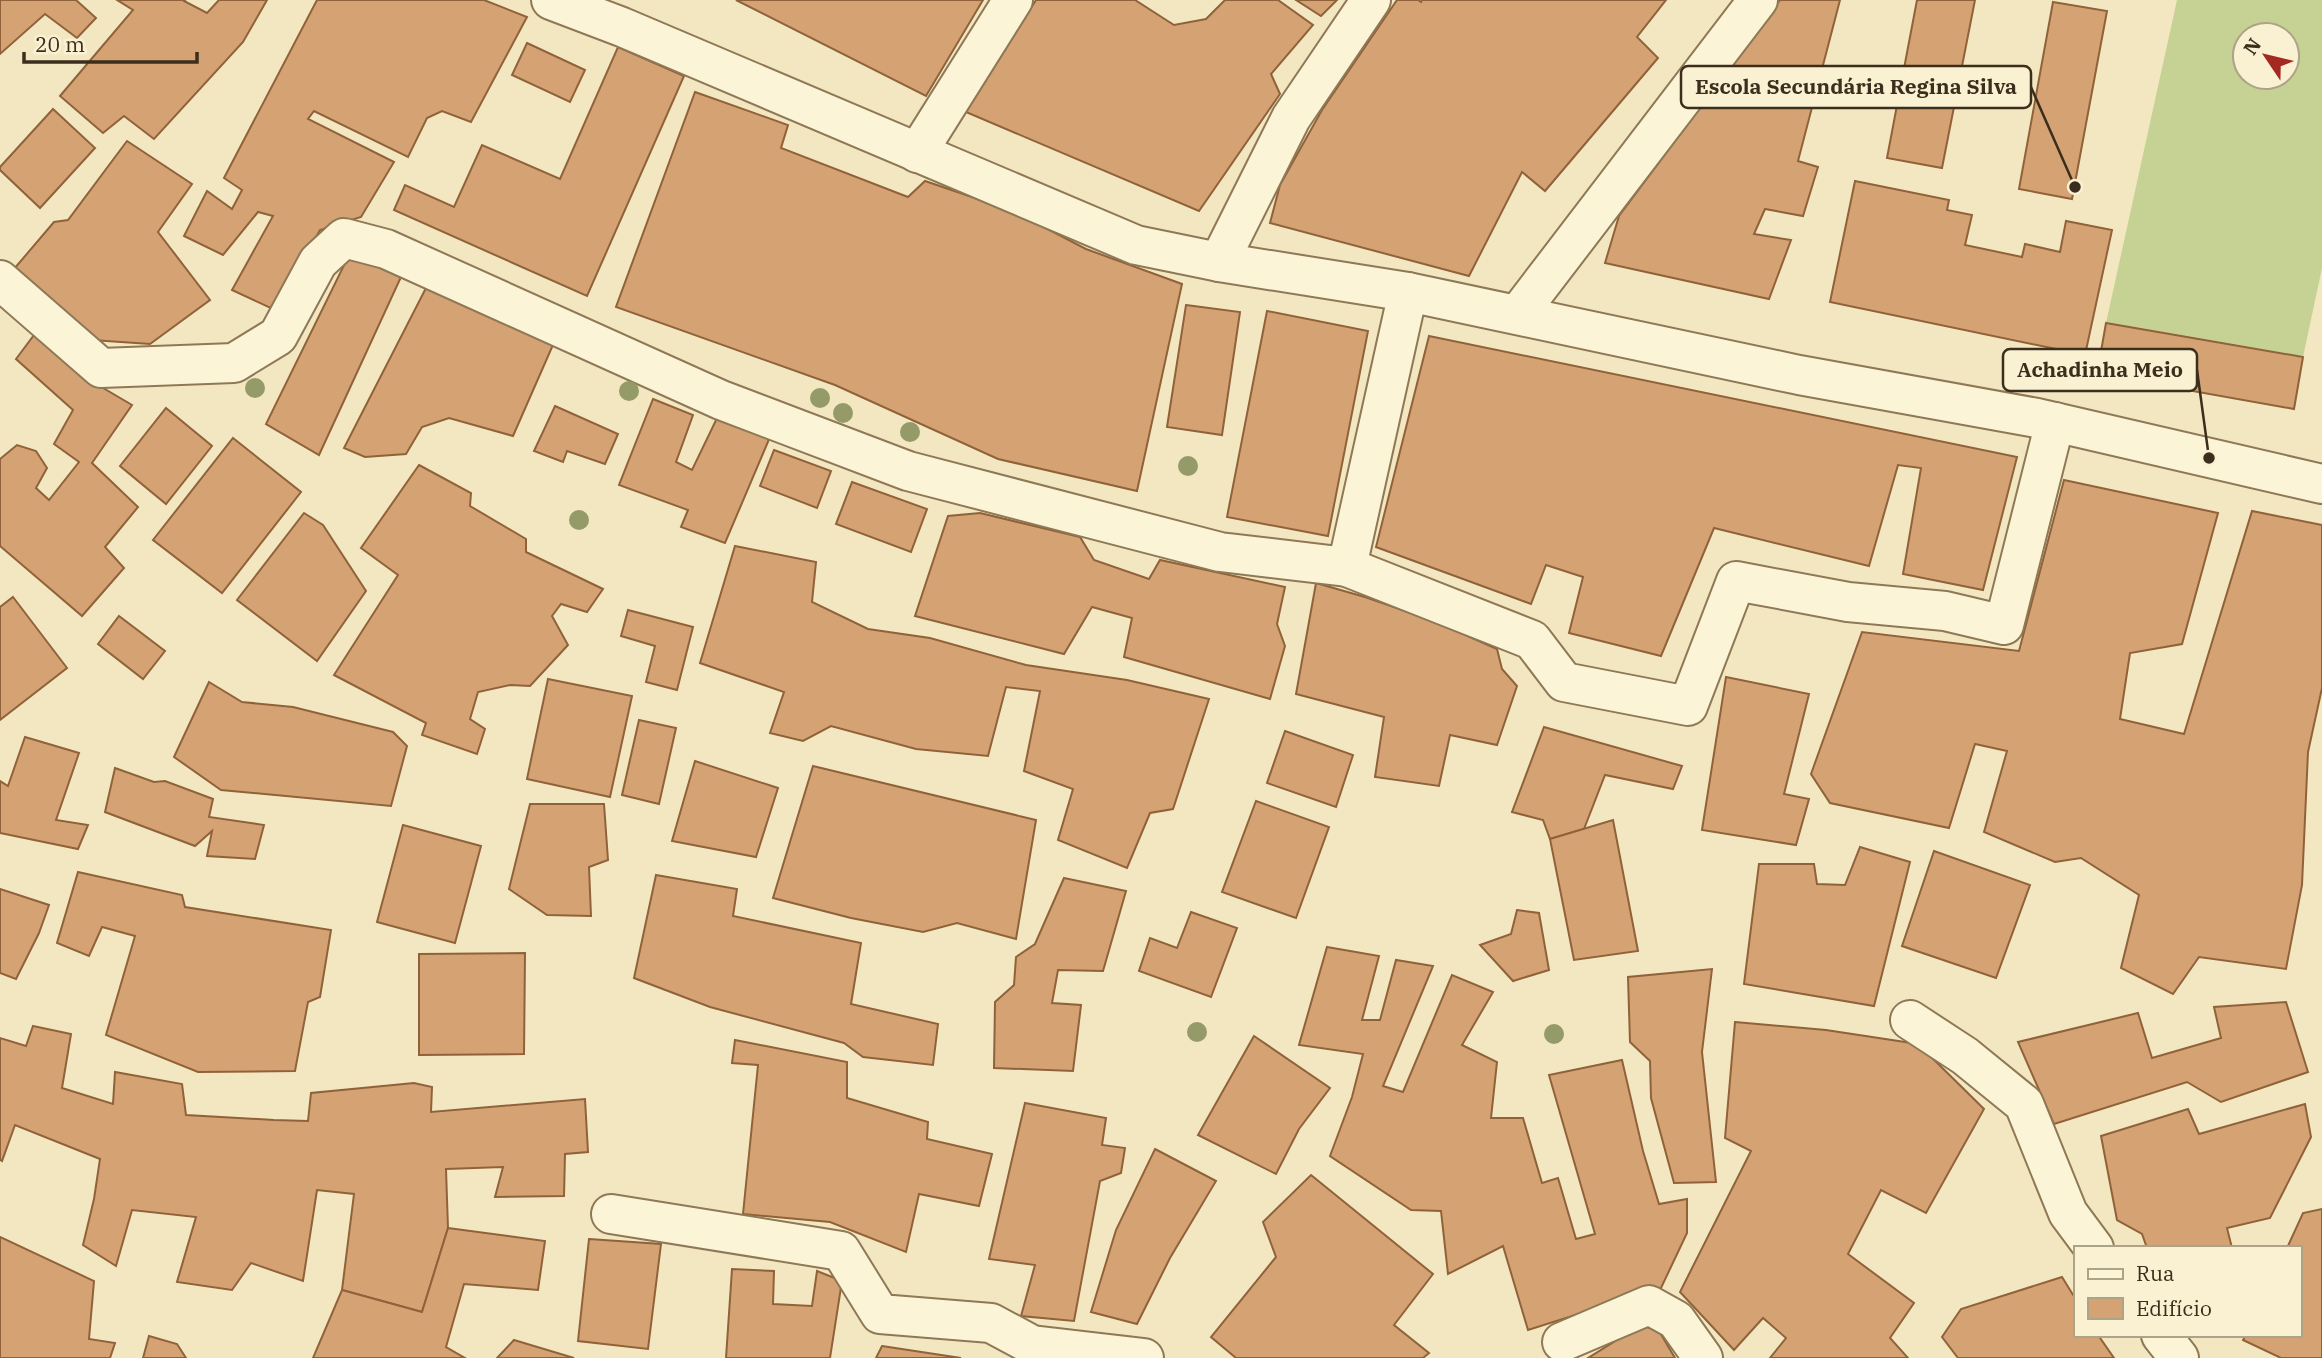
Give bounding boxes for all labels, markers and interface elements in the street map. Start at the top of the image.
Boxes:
scale bar [24,21,198,65]
north arrow [2231,21,2301,91]
text: 20 m [35,30,85,58]
text: N [2238,33,2266,59]
callout: Escola Secundária Regina Silva [1681,66,2031,108]
text: Escola Secundária Regina Silva [1695,72,2017,100]
callout: Achadinha Meio [2003,349,2197,391]
text: Achadinha Meio [2017,355,2183,383]
legend [2074,1246,2301,1337]
text: Rua [2136,1259,2174,1287]
text: Edifício [2136,1294,2212,1322]

